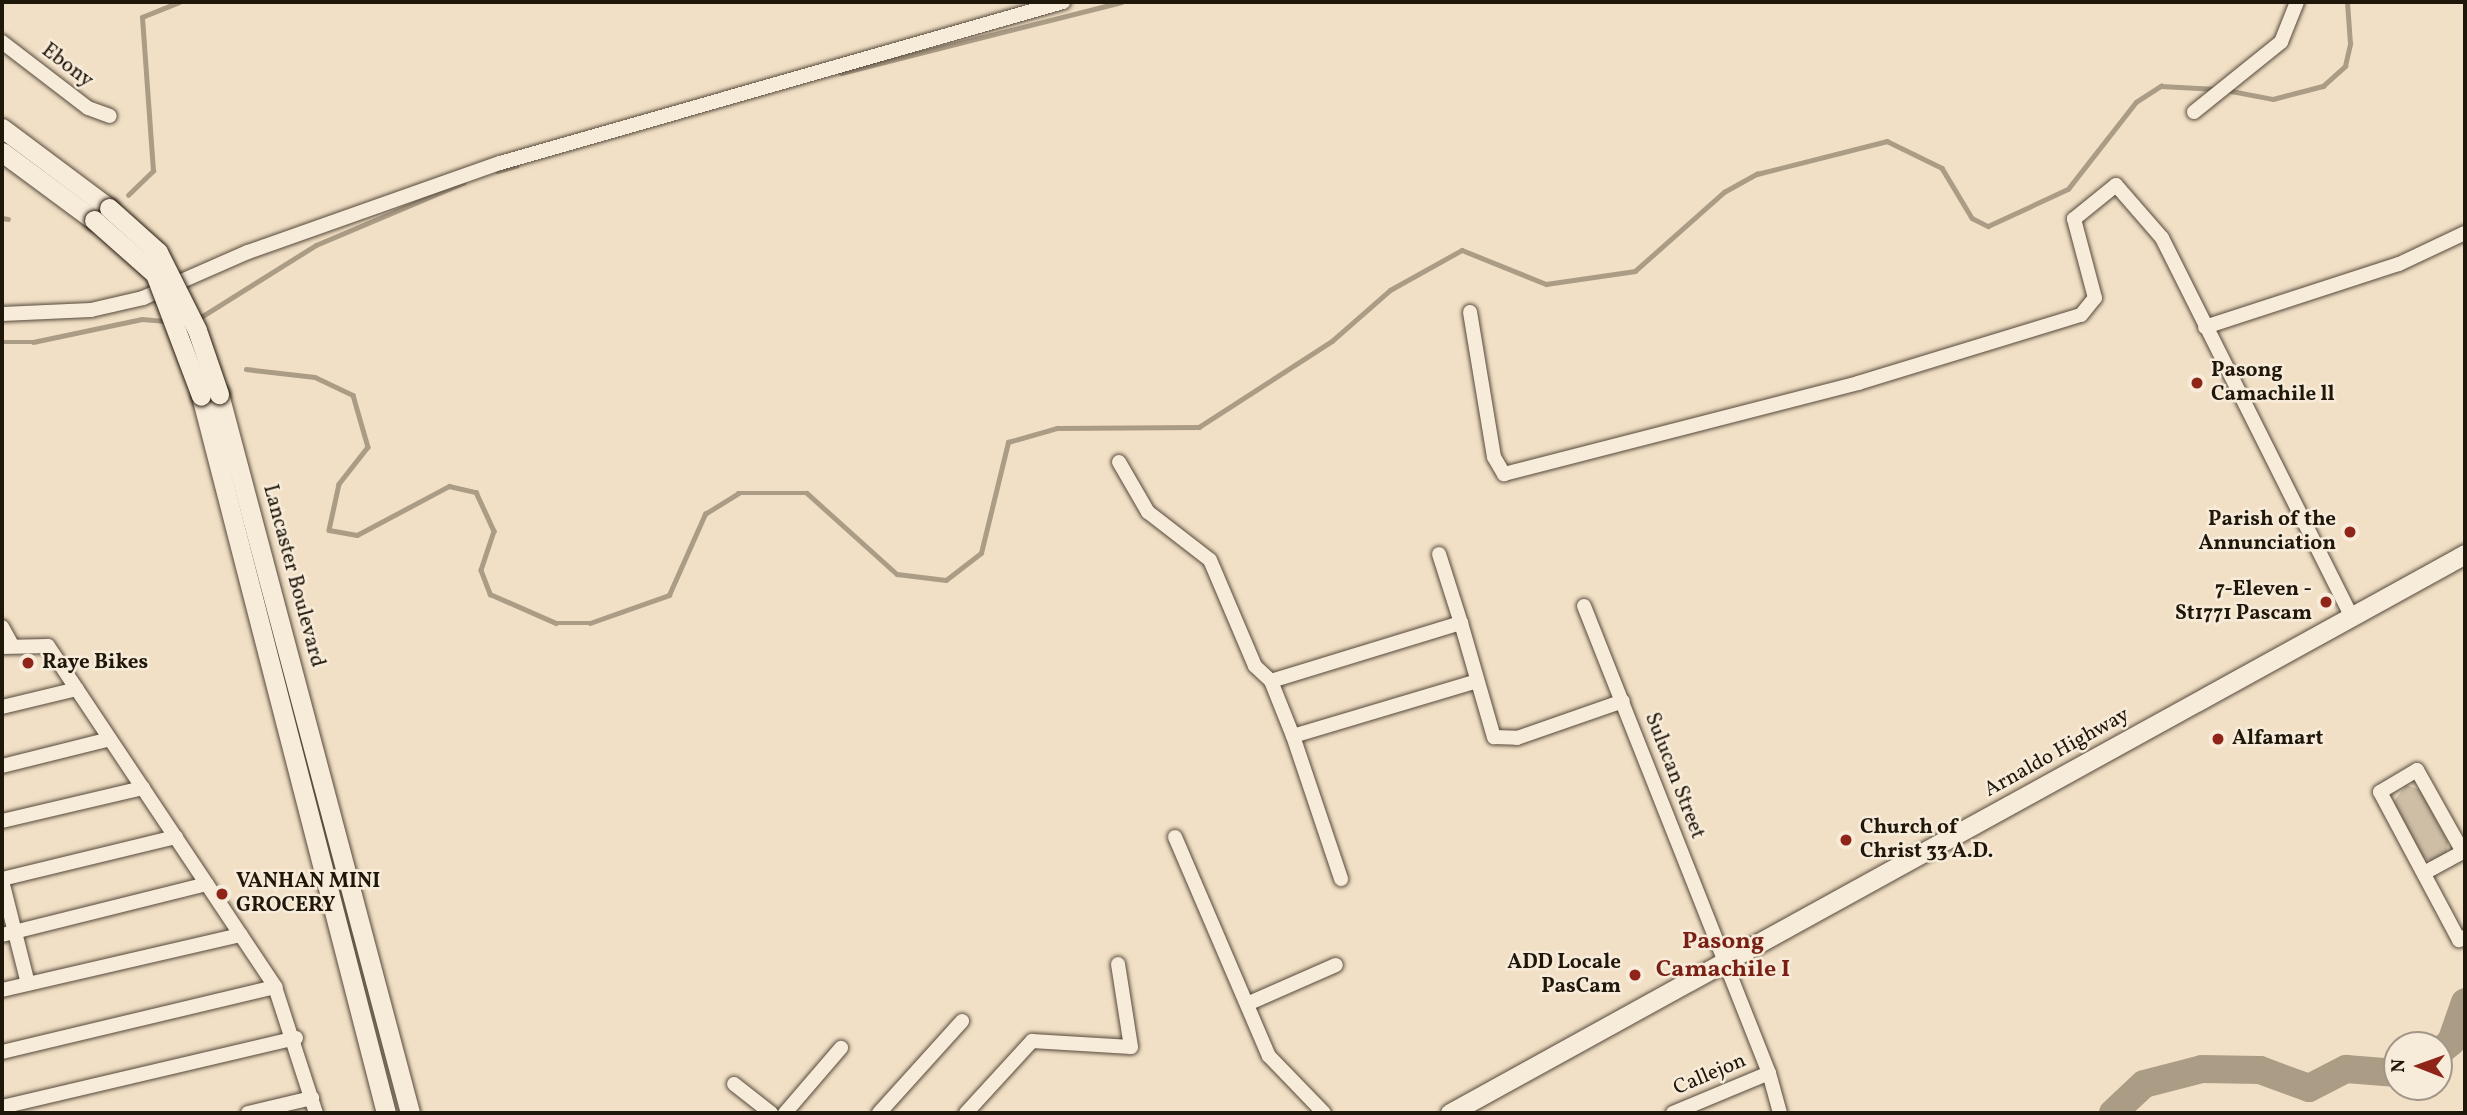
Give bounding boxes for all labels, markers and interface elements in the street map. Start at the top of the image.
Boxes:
street label: Ebony [36,38,98,94]
place label: Pasong Camachile ll [2211,358,2335,408]
marker: Pasong Camachile ll [2189,375,2205,391]
street label: Lancaster Boulevard [256,482,330,670]
place label: Parish of the Annunciation [2198,507,2336,557]
marker: Parish of the Annunciation [2342,524,2358,540]
place label: 7-Eleven - St1771 Pascam [2175,577,2312,627]
marker: 7-Eleven - St1771 Pascam [2318,594,2334,610]
place label: Raye Bikes [42,650,148,676]
marker: Raye Bikes [20,655,36,671]
street label: Arnaldo Highway [1980,703,2134,803]
street label: Sulucan Street [1638,709,1710,843]
place label: Alfamart [2232,726,2323,752]
marker: Alfamart [2210,731,2226,747]
place label: Church of Christ 33 A.D. [1860,815,1993,865]
marker: Church of Christ 33 A.D. [1838,832,1854,848]
place label: VANHAN MINI GROCERY [236,869,380,919]
marker: VANHAN MINI GROCERY [214,886,230,902]
district label: Pasong Camachile I [1656,929,1790,985]
place label: ADD Locale PasCam [1507,950,1621,1000]
marker: ADD Locale PasCam [1627,967,1643,983]
north arrow [2383,1031,2453,1101]
street label: Callejon [1670,1048,1750,1102]
text: N [2386,1059,2412,1073]

